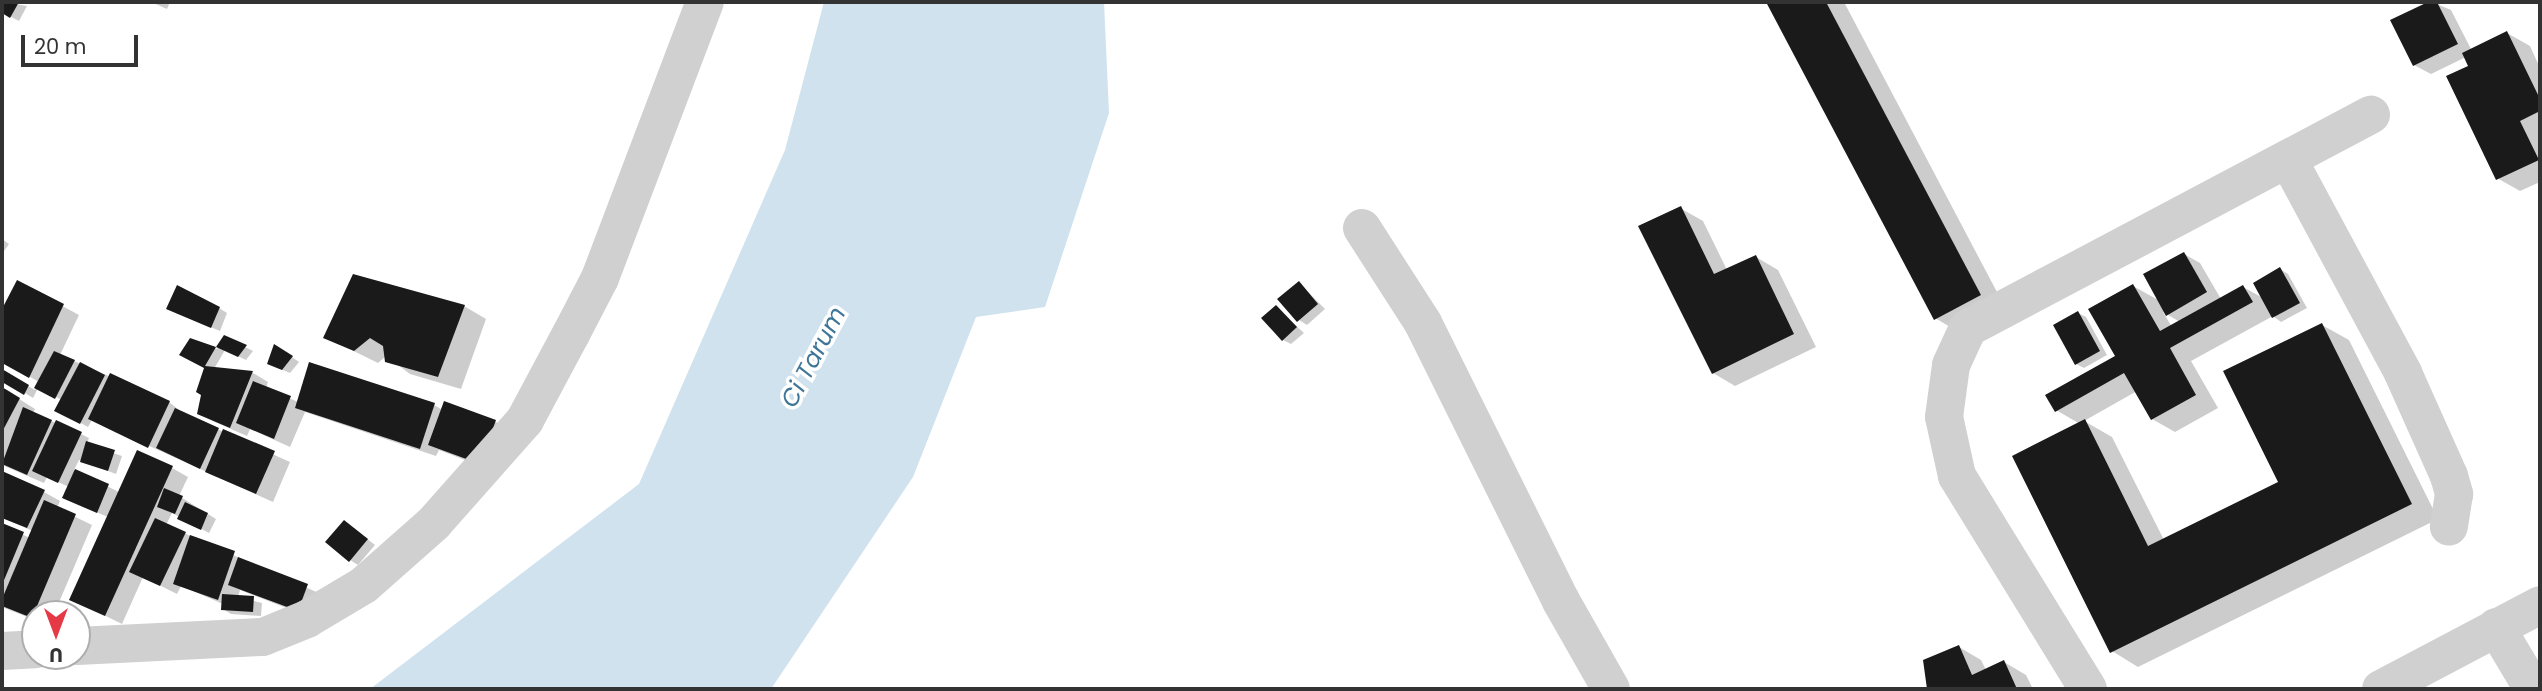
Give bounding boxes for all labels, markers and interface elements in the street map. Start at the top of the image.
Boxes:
scale bar [24,21,142,65]
text: 20 m [34,32,87,61]
water label: Ci Tarum [775,302,851,412]
north arrow [21,600,91,670]
text: U [49,641,63,668]

